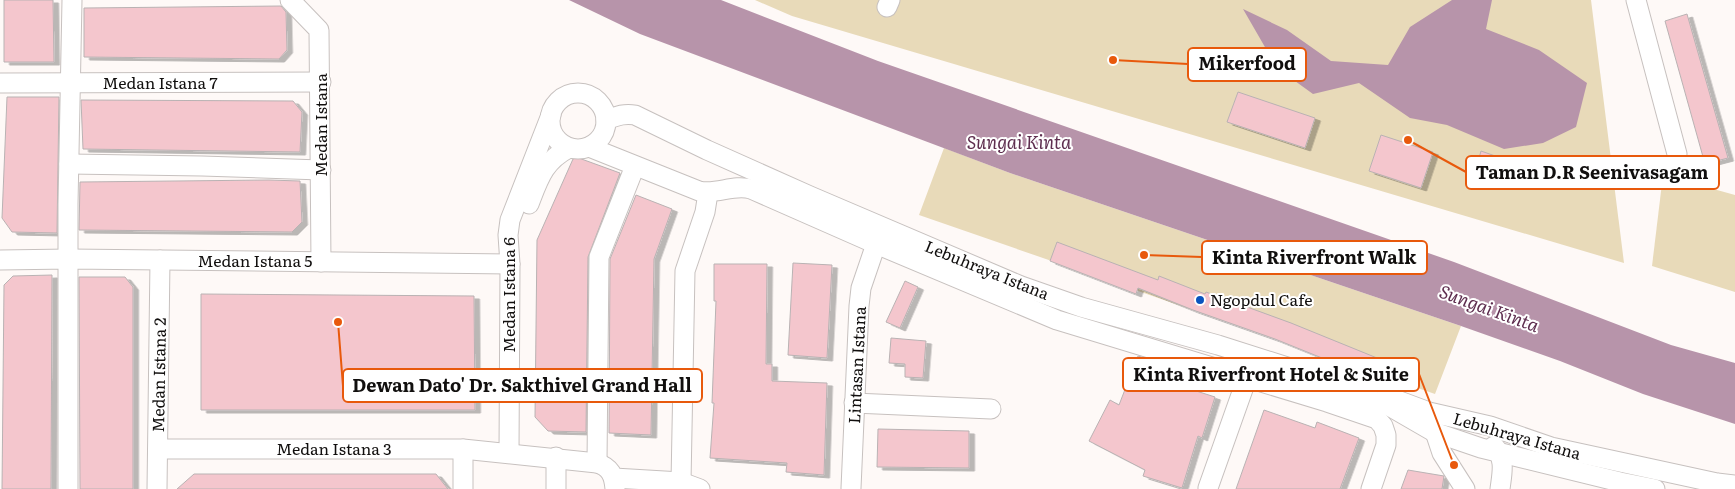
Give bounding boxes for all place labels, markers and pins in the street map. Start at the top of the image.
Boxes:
callout: Mikerfood [1188,48,1306,81]
callout: Taman D.R Seenivasagam [1466,156,1719,189]
callout: Kinta Riverfront Walk [1202,241,1427,274]
place label: Ngopdul Cafe [1210,287,1313,311]
marker: Ngopdul Cafe [1194,294,1206,306]
callout: Kinta Riverfront Hotel & Suite [1123,358,1419,391]
callout: Dewan Dato' Dr. Sakthivel Grand Hall [343,369,702,402]

